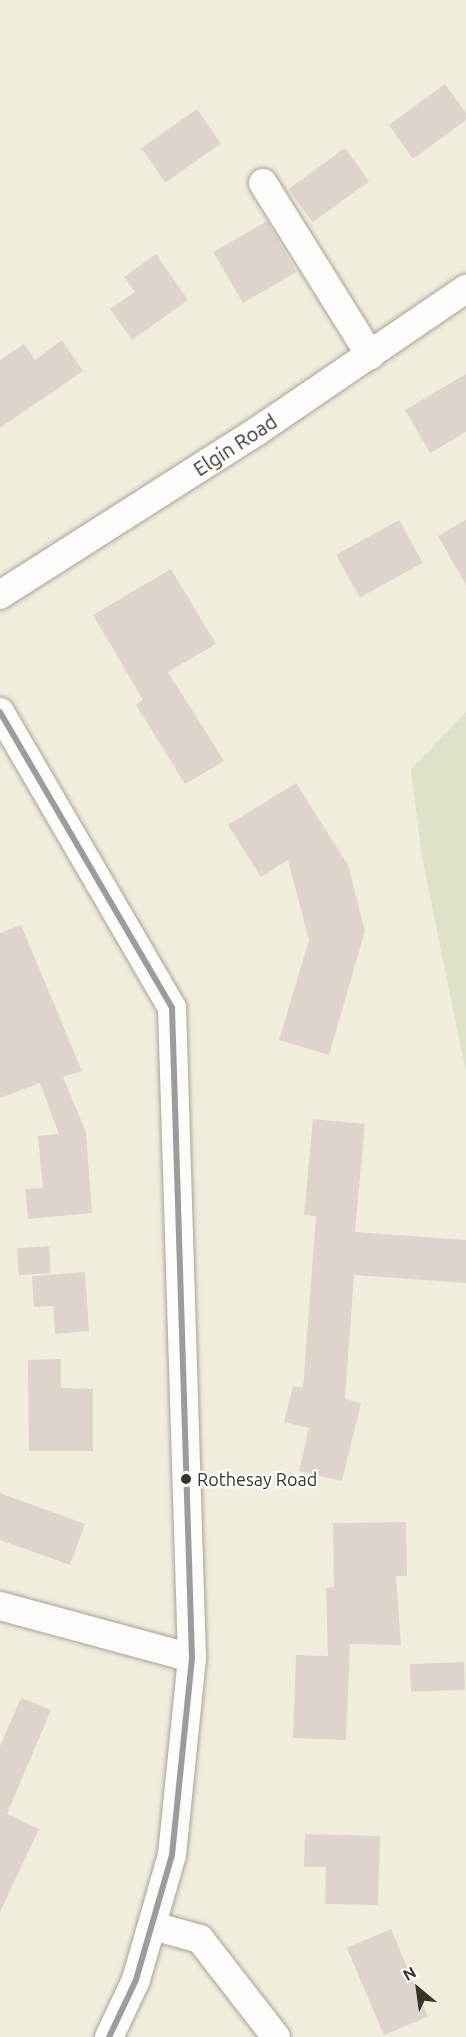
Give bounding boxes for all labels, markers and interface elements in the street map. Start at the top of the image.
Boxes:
street label: Elgin Road [189,409,281,481]
place label: Rothesay Road [197,1468,317,1490]
marker: Rothesay Road [180,1473,192,1485]
north arrow [388,1959,448,2019]
text: N [400,1962,419,1984]

